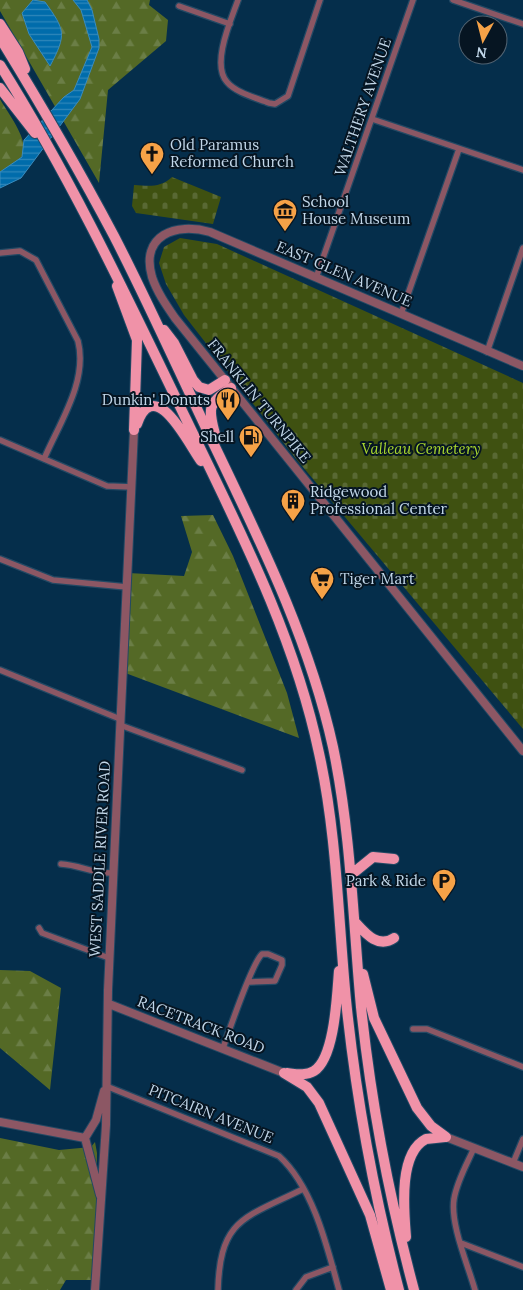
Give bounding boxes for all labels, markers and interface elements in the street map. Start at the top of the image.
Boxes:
north arrow [458,15,508,65]
street label: WALTHERY AVENUE [330,35,395,178]
text: N [475,43,488,62]
place label: Old Paramus Reformed Church [170,135,294,171]
church icon: Old Paramus Reformed Church [139,141,165,175]
place label: School House Museum [302,192,410,228]
museum icon: School House Museum [272,198,298,232]
street label: EAST GLEN AVENUE [274,236,415,311]
street label: FRANKLIN TURNPIKE [204,335,315,466]
restaurant icon: Dunkin' Donuts [215,387,241,421]
place label: Dunkin' Donuts [102,390,210,409]
fuel station icon: Shell [238,424,264,458]
place label: Shell [200,427,234,446]
park label: Valleau Cemetery [362,439,480,458]
place label: Ridgewood Professional Center [310,482,448,518]
building icon: Ridgewood Professional Center [280,488,306,522]
supermarket icon: Tiger Mart [309,566,335,600]
place label: Tiger Mart [340,569,415,588]
street label: WEST SADDLE RIVER ROAD [85,760,114,958]
parking icon: Park & Ride [431,868,457,902]
place label: Park & Ride [346,871,426,890]
street label: RACETRACK ROAD [135,992,267,1058]
street label: PITCAIRN AVENUE [146,1080,276,1147]

